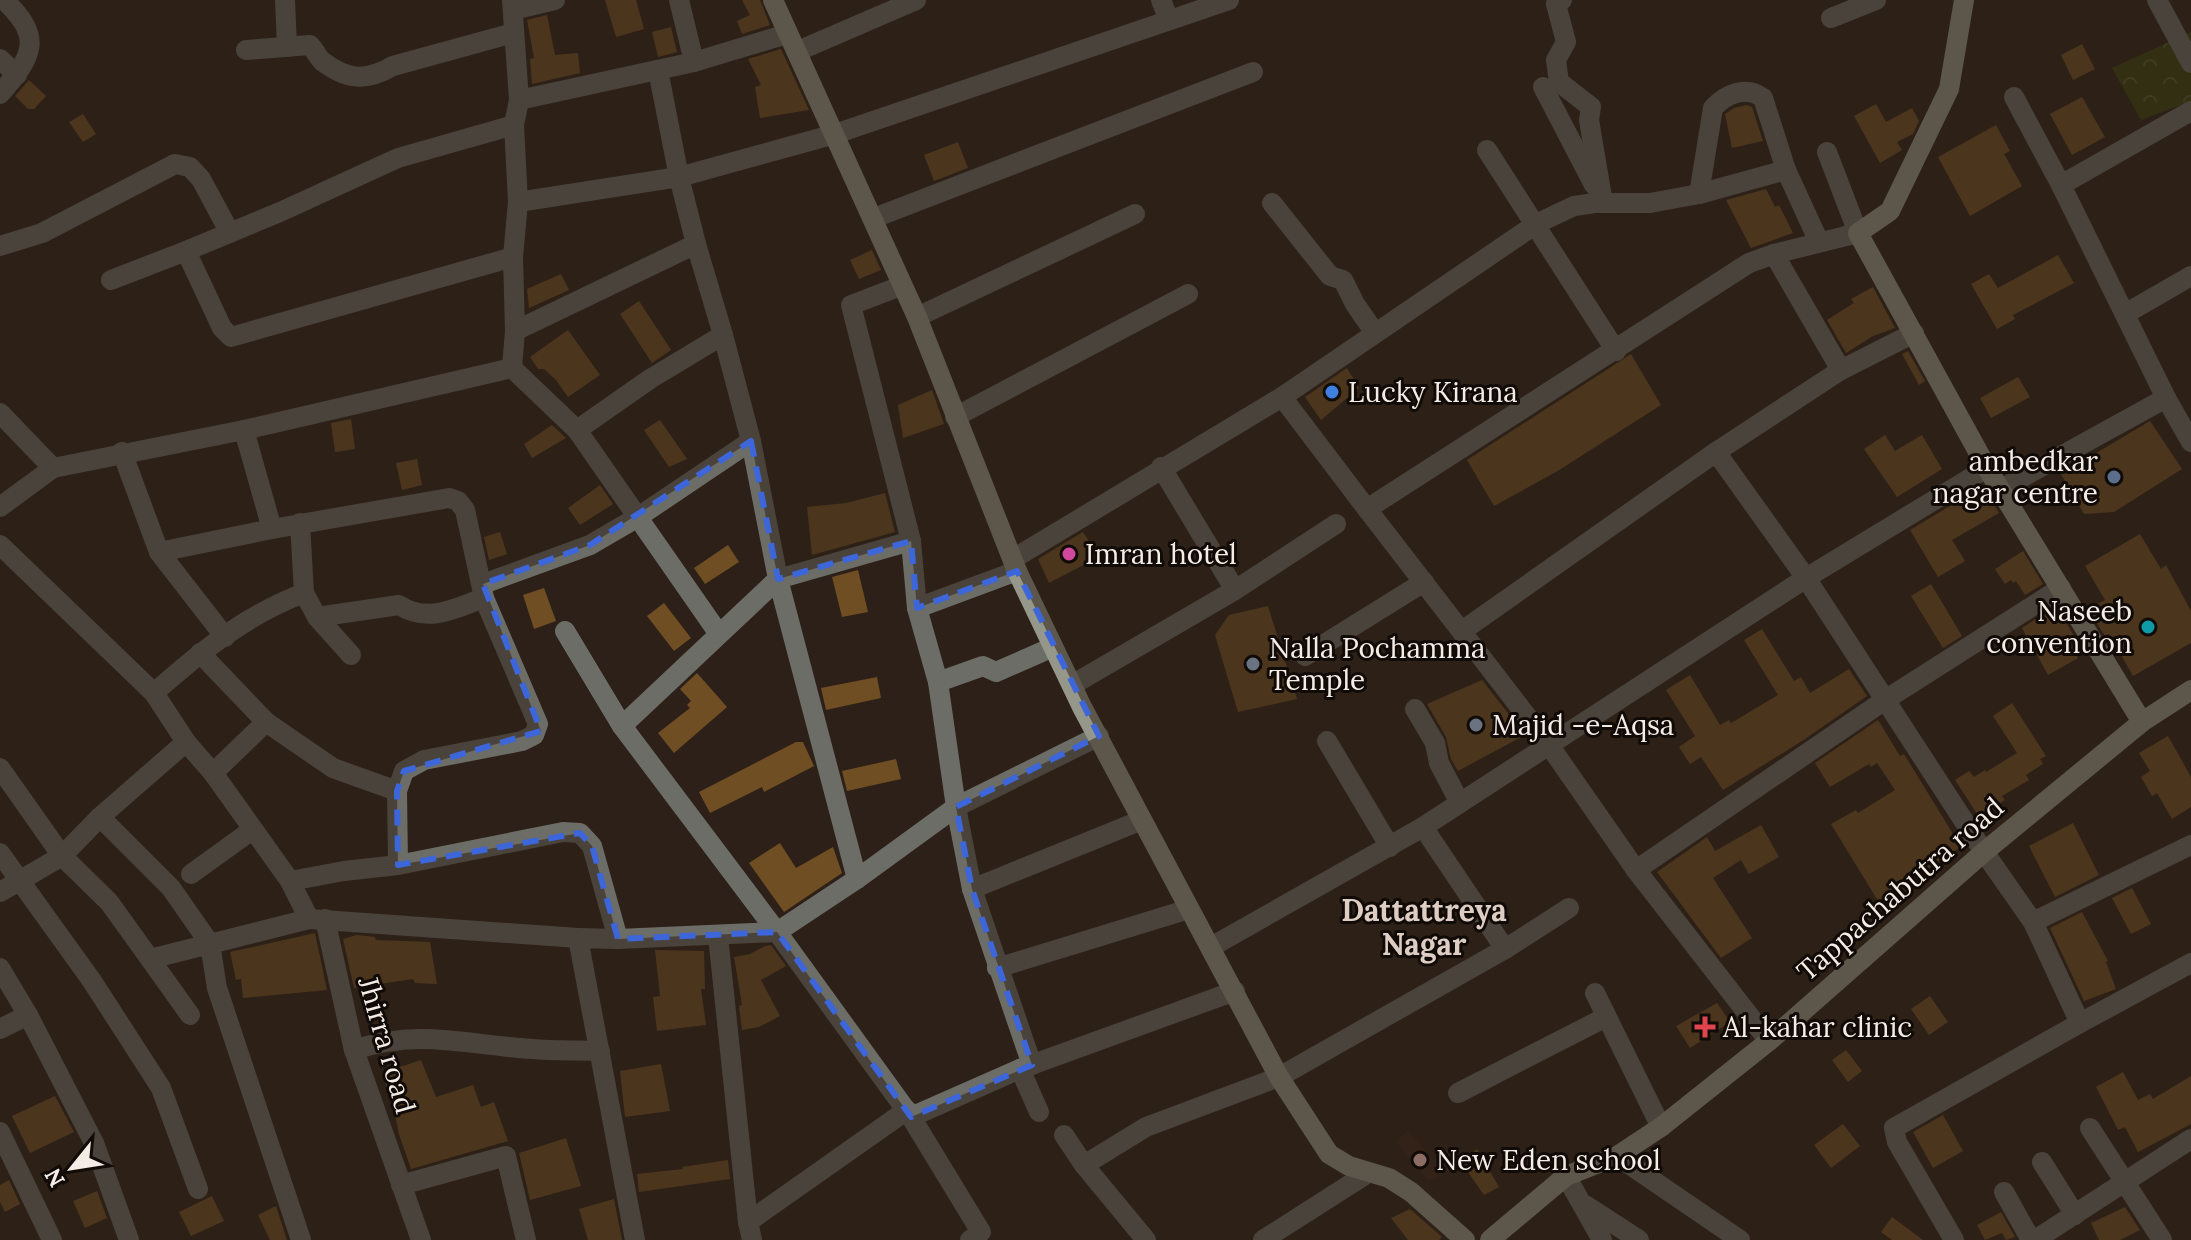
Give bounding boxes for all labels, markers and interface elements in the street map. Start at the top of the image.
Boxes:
place label: Lucky Kirana [1348,374,1518,410]
marker: Lucky Kirana [1323,383,1341,401]
place label: ambedkar nagar centre [1933,443,2098,511]
marker: ambedkar nagar centre [2105,468,2123,486]
place label: Imran hotel [1085,536,1237,572]
marker: Imran hotel [1060,545,1078,563]
place label: Naseeb convention [1986,593,2132,661]
marker: Naseeb convention [2139,618,2157,636]
place label: Nalla Pochamma Temple [1269,630,1485,698]
marker: Nalla Pochamma Temple [1244,655,1262,673]
place label: Majid -e-Aqsa [1492,707,1674,743]
marker: Majid -e-Aqsa [1467,716,1485,734]
street label: Tappachabutra road [1789,789,2011,989]
district label: Dattattreya Nagar [1341,891,1507,964]
street label: Jhirra road [350,972,424,1117]
place label: Al-kahar clinic [1722,1009,1912,1045]
marker: Al-kahar clinic [1694,1016,1716,1038]
north arrow [32,1128,112,1208]
place label: New Eden school [1436,1142,1661,1178]
marker: New Eden school [1411,1151,1429,1169]
text: N [38,1164,71,1192]

